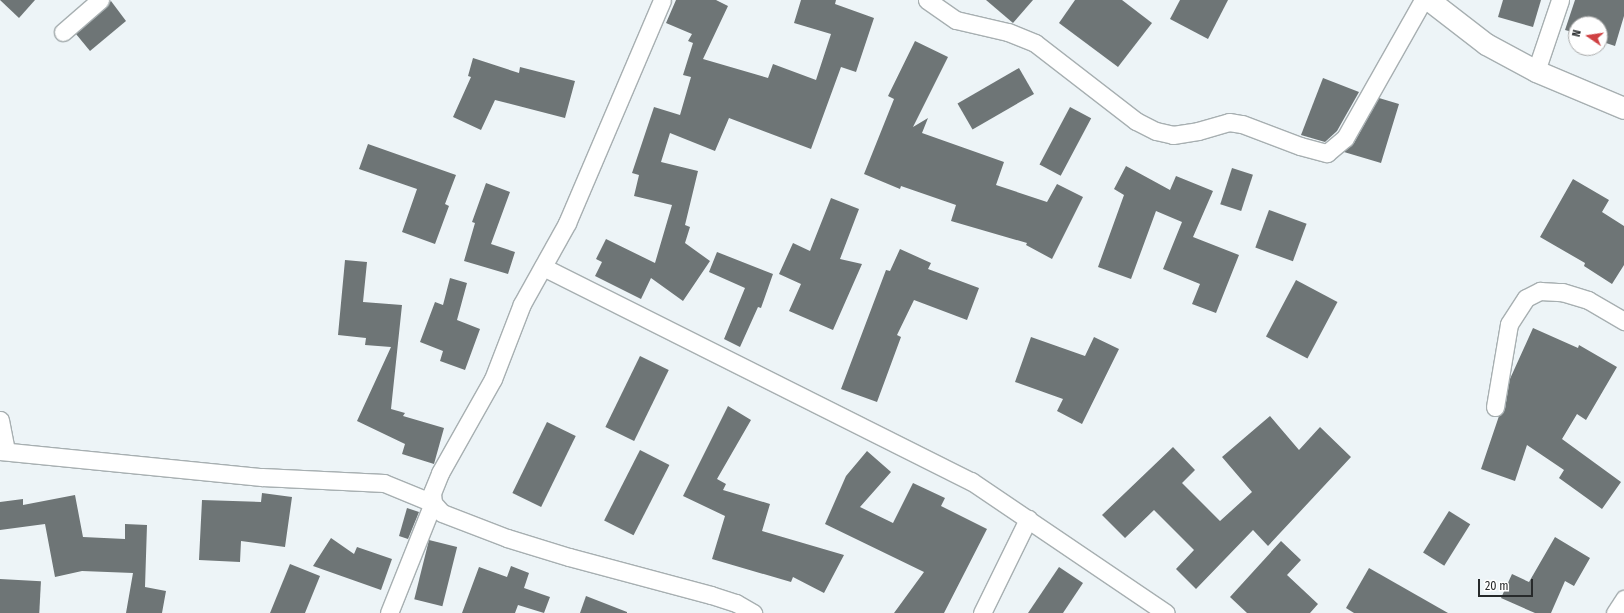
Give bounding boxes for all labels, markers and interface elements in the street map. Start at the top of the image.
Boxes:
north arrow [1568,16,1608,56]
text: N [1570,29,1584,38]
scale bar [1480,571,1535,597]
text: 20 m [1485,579,1509,593]

